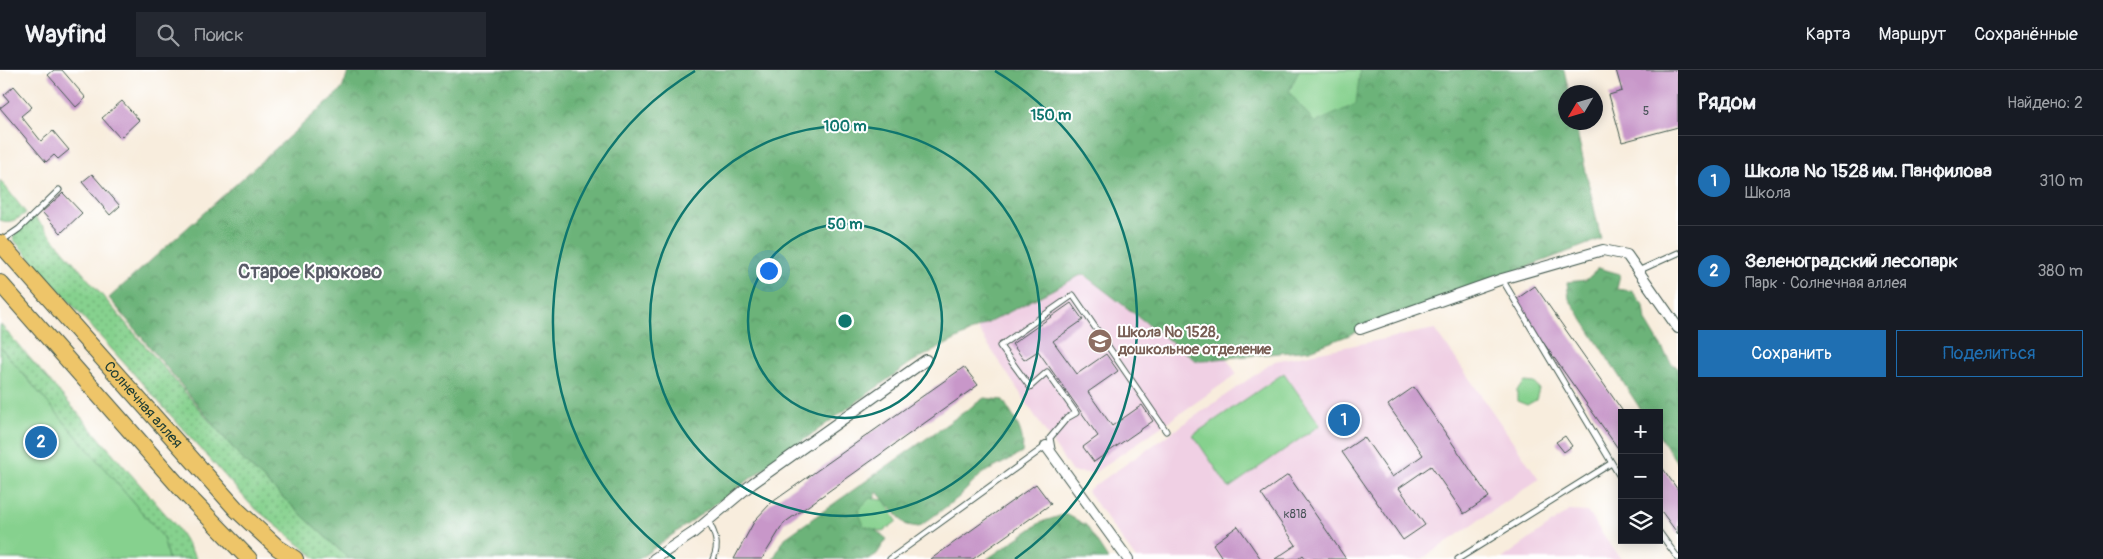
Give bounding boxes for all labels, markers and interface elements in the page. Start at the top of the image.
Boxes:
search box [136,12,486,57]
text: Wayfind [25,20,106,49]
icon: search [154,21,182,49]
text: Поиск [194,23,244,47]
text: Карта [1806,23,1850,46]
text: Маршрут [1878,23,1946,46]
text: Сохранённые [1974,23,2078,46]
north arrow [1558,85,1603,130]
text: Рядом [1698,89,1756,116]
text: Найдено: 2 [2007,93,2083,113]
house number: 5 [1643,104,1649,119]
text: 150 m [1031,106,1071,125]
text: 100 m [824,117,866,136]
text: Школа № 1528 им. Панфилова [1745,159,1992,183]
text: 1 [1711,171,1717,191]
text: 310 m [2039,171,2083,191]
text: Школа [1745,183,1791,203]
text: 50 m [828,215,862,234]
text: Зеленоградский лесопарк [1745,249,1958,273]
your location [756,258,782,284]
district label: Старое Крюково [238,259,382,284]
text: 2 [1710,261,1718,281]
text: 380 m [2037,261,2083,281]
text: Парк · Солнечная аллея [1745,273,1907,293]
centre of rings [836,312,854,330]
place label: Школа № 1528, дошкольное отделение [1117,323,1272,359]
school or university icon: Школа № 1528, дошкольное отделение [1087,328,1113,354]
button: Сохранить [1698,330,1886,377]
button: Поделиться [1896,330,2083,377]
street label: Солнечная аллея [100,357,187,452]
pin: 1 [1328,401,1360,439]
map controls [1618,409,1663,544]
button: + [1618,409,1663,454]
pin: 2 [25,423,57,461]
button: − [1618,454,1663,499]
button: layers [1618,499,1663,544]
house number: к818 [1284,507,1306,522]

